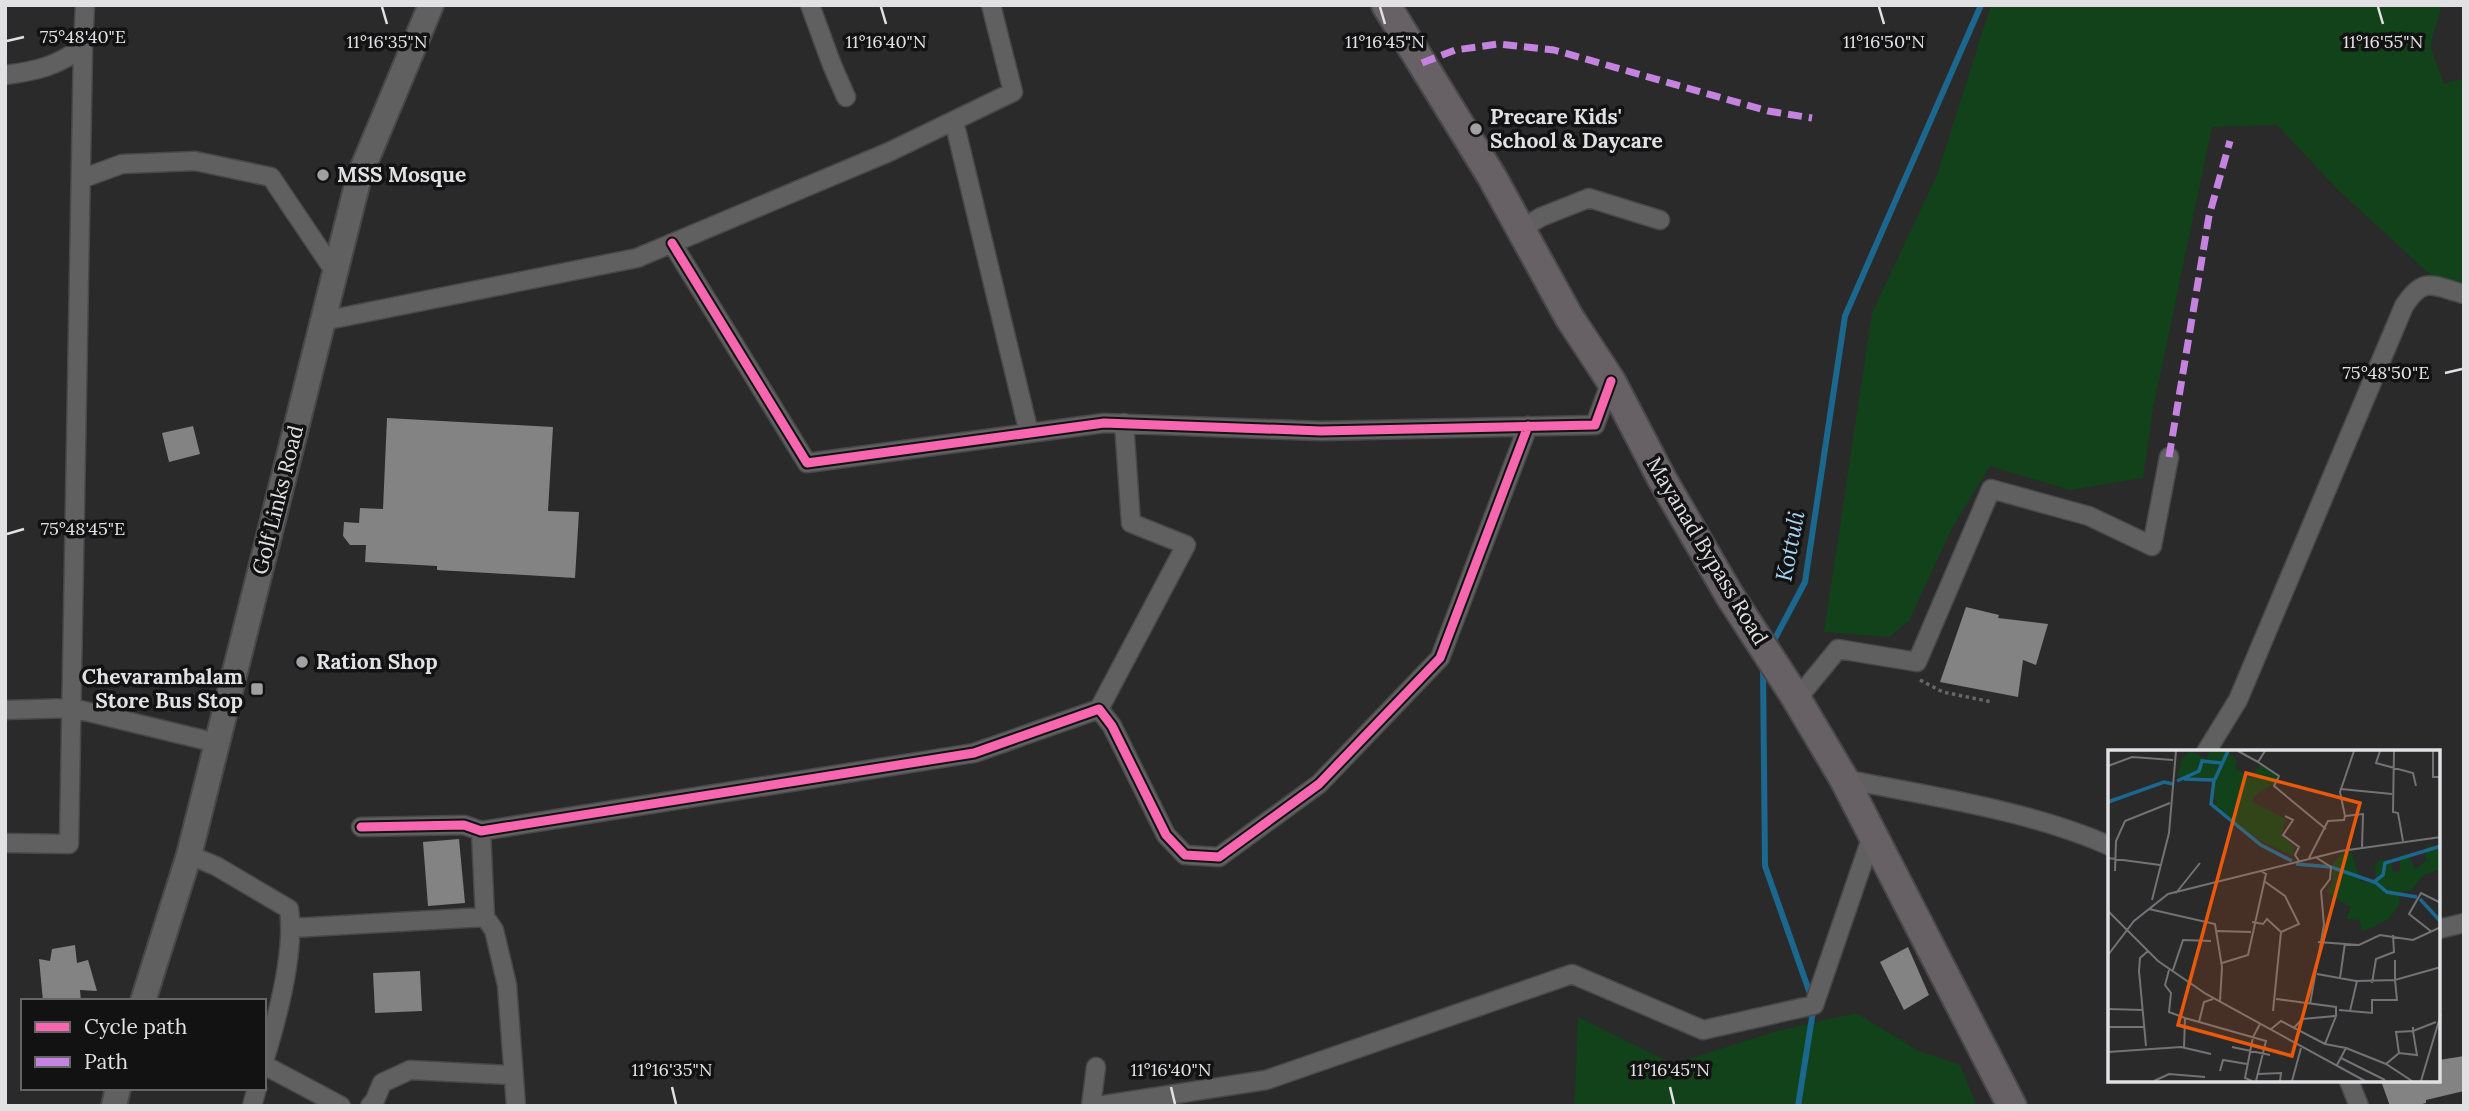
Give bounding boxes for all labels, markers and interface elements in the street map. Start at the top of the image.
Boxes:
text: 75°48'40"E [40,25,126,48]
text: 11°16'35"N [347,30,427,53]
text: 11°16'40"N [845,30,927,53]
text: 11°16'45"N [1345,30,1425,53]
text: 11°16'50"N [1843,30,1925,53]
text: 11°16'55"N [2343,30,2423,53]
place label: Precare Kids' School & Daycare [1490,103,1663,154]
marker: Precare Kids' School & Daycare [1468,121,1484,137]
place label: MSS Mosque [337,161,466,188]
marker: MSS Mosque [315,167,331,183]
text: 75°48'50"E [2343,361,2429,384]
street label: Golf Links Road [246,423,309,577]
street label: Mayanad Bypass Road [1641,452,1774,650]
water label: Kottuli [1768,508,1811,584]
text: 75°48'45"E [41,517,125,540]
place label: Ration Shop [316,648,438,675]
marker: Ration Shop [294,654,310,670]
place label: Chevarambalam Store Bus Stop [82,663,243,714]
marker: Chevarambalam Store Bus Stop [249,681,265,697]
inset map [2108,750,2441,1083]
legend [21,999,266,1090]
text: Cycle path [84,1013,187,1040]
text: Path [84,1048,128,1075]
text: 11°16'35"N [632,1058,712,1081]
text: 11°16'40"N [1130,1058,1212,1081]
text: 11°16'45"N [1630,1058,1710,1081]

